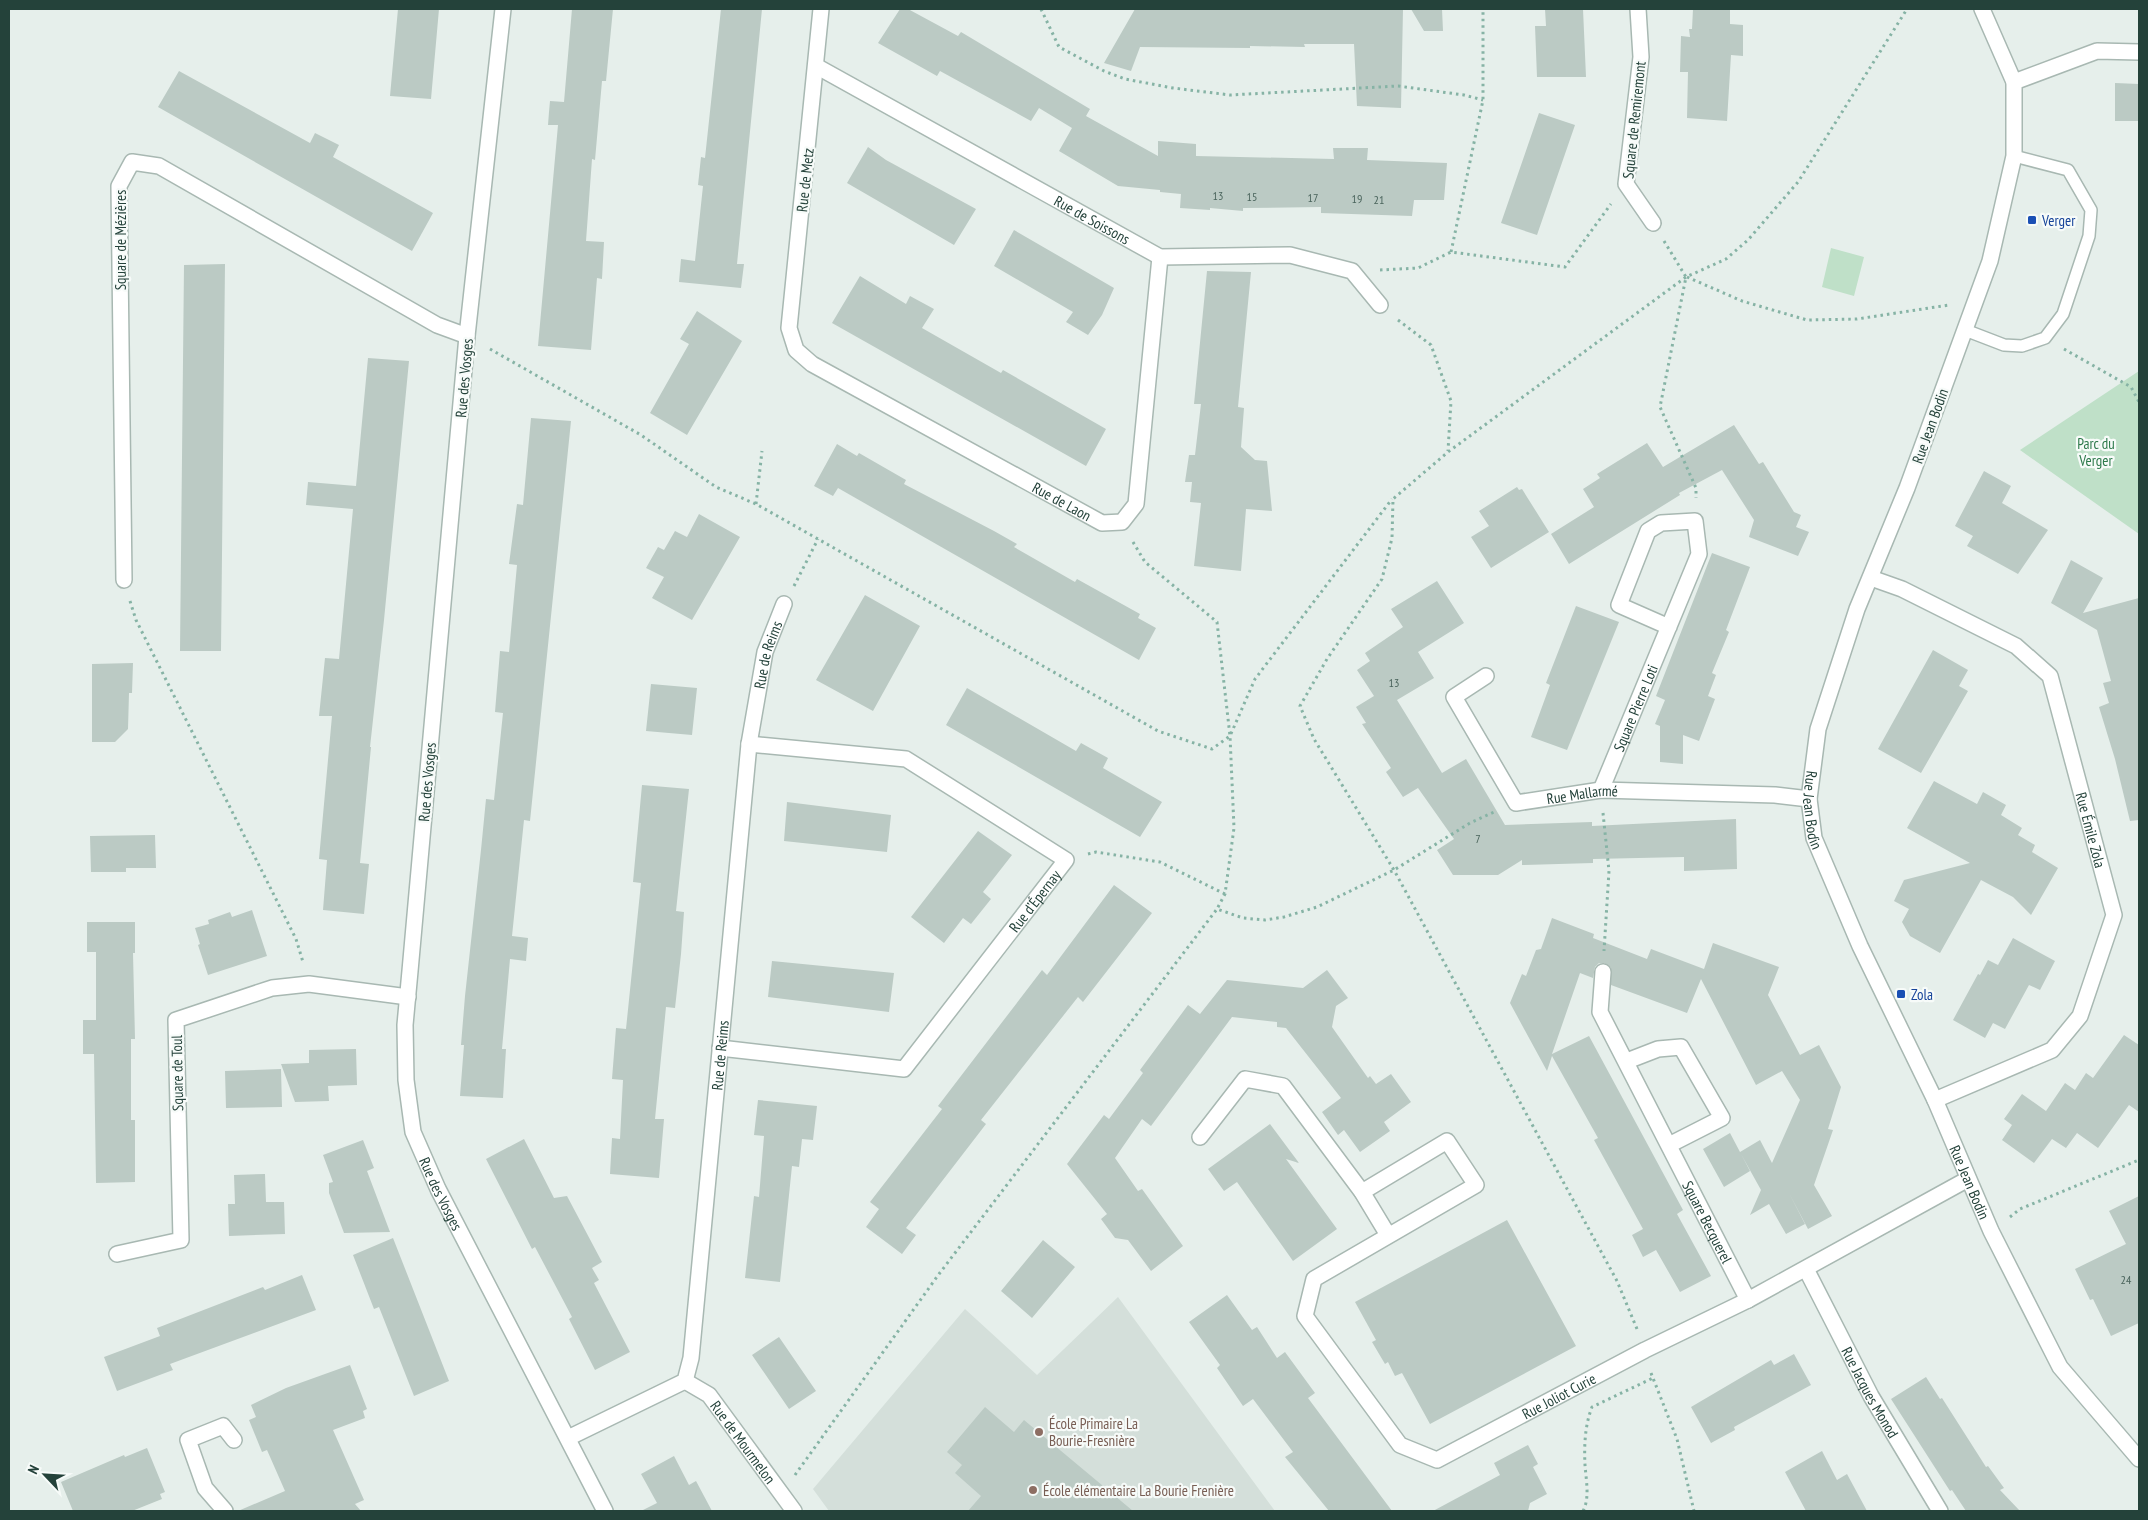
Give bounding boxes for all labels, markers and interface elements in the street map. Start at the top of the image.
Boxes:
street label: Square de Remiremont [1618,60,1650,180]
street label: Rue de Metz [792,147,818,213]
house number: 13 [1213,188,1223,203]
house number: 15 [1247,189,1257,204]
street label: Square de Mézières [111,190,130,290]
house number: 17 [1308,190,1318,205]
street label: Rue de Soissons [1051,191,1133,248]
house number: 19 [1352,191,1362,206]
house number: 21 [1374,192,1384,207]
place label: Verger [2041,211,2076,230]
marker: Verger [2026,214,2038,226]
street label: Rue des Vosges [451,338,477,418]
street label: Rue Jean Bodin [1908,386,1952,466]
park label: Parc du Verger [2077,434,2115,470]
street label: Rue de Laon [1029,477,1095,525]
street label: Rue de Reims [749,618,786,690]
street label: Square Pierre Loti [1609,662,1662,754]
house number: 13 [1389,675,1399,690]
street label: Rue des Vosges [414,742,440,822]
street label: Rue Jean Bodin [1799,770,1827,852]
street label: Rue Mallarmé [1545,780,1618,808]
street label: Rue Émile Zola [2072,790,2110,870]
house number: 7 [1475,831,1481,846]
street label: Rue d’Épernay [1004,866,1065,936]
place label: Zola [1911,985,1933,1004]
marker: Zola [1895,988,1907,1000]
street label: Rue de Reims [707,1020,732,1091]
street label: Square de Toul [167,1034,187,1111]
street label: Rue Jean Bodin [1946,1142,1994,1222]
street label: Rue des Vosges [416,1154,467,1233]
street label: Square Becquerel [1679,1177,1737,1267]
house number: 24 [2121,1272,2132,1287]
street label: Rue Jacques Monod [1838,1343,1903,1441]
street label: Rue Joliot Curie [1519,1368,1599,1423]
street label: Rue de Mourmelon [707,1397,780,1487]
place label: École Primaire La Bourie-Fresnière [1049,1414,1138,1450]
marker: École Primaire La Bourie-Fresnière [1033,1426,1045,1438]
north arrow [20,1450,70,1500]
text: N [23,1462,43,1477]
place label: École élémentaire La Bourie Frenière [1043,1481,1234,1500]
marker: École élémentaire La Bourie Frenière [1027,1484,1039,1496]

